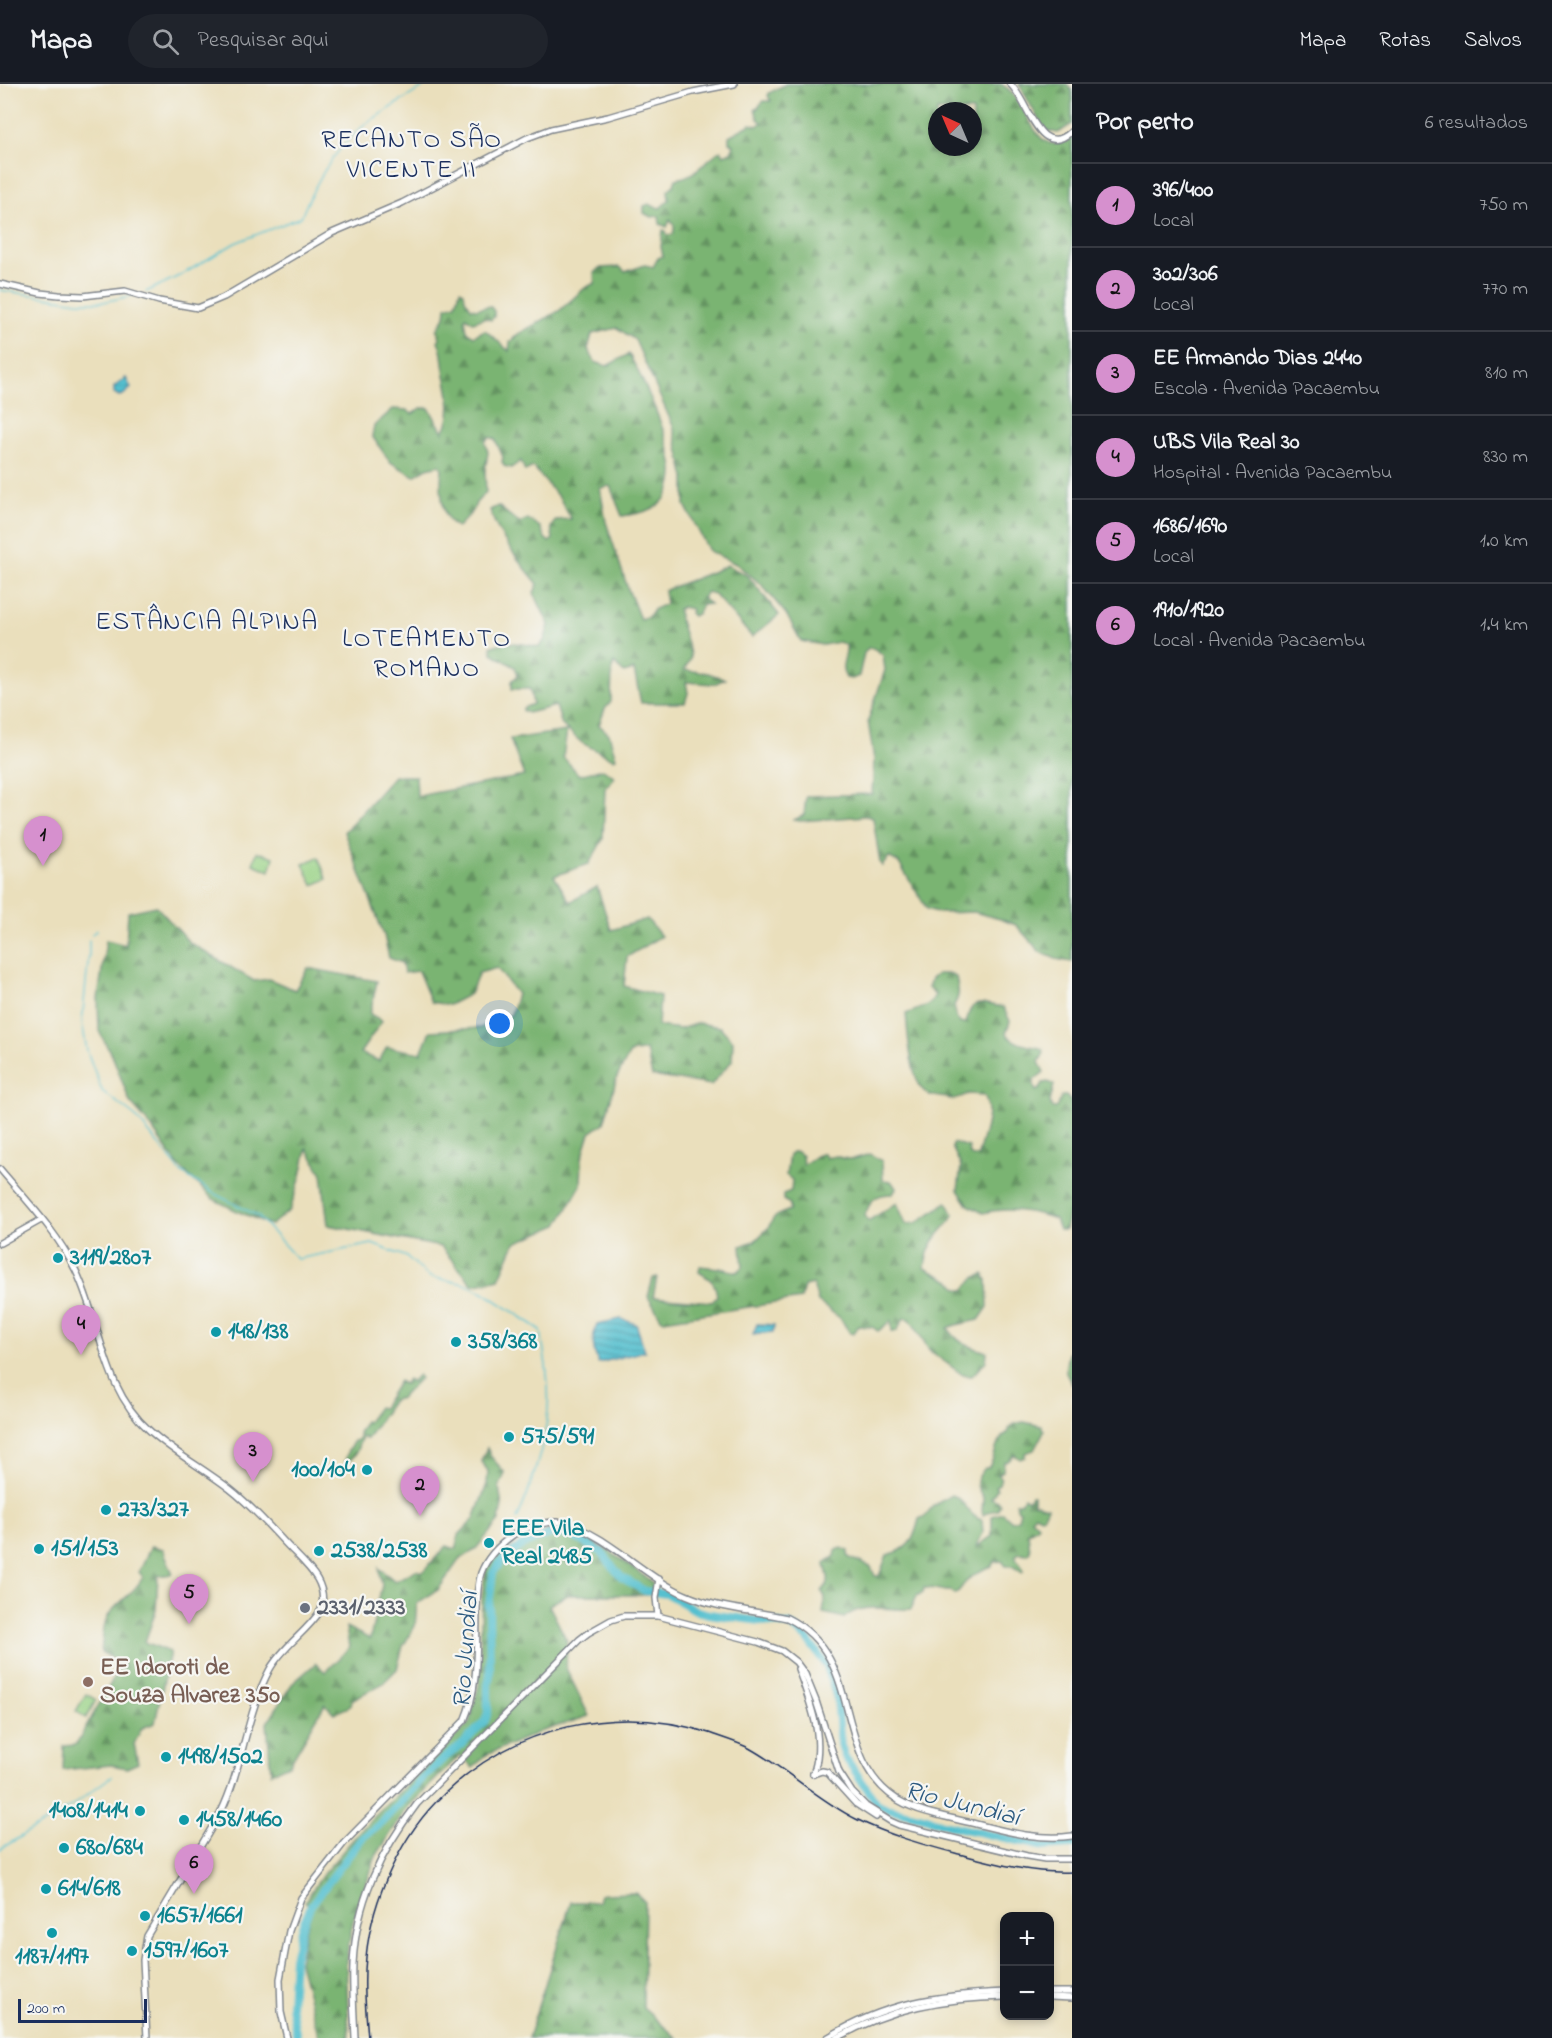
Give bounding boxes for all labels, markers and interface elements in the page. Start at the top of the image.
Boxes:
search box [128,14,548,68]
text: Mapa [30,21,92,62]
icon: search [149,25,182,58]
text: Pesquisar aqui [197,25,328,57]
text: Mapa [1299,26,1346,56]
text: Rotas [1379,26,1431,56]
text: Salvos [1464,26,1522,56]
north arrow [928,102,982,156]
text: Por perto [1096,104,1194,142]
text: 6 resultados [1425,109,1528,138]
district label: RECANTO SÃO VICENTE II [321,122,503,190]
text: 396/400 [1153,175,1213,207]
text: 1 [1112,191,1119,220]
text: 750 m [1479,191,1528,220]
text: Local [1153,207,1194,236]
text: 302/306 [1153,259,1218,291]
text: 2 [1111,275,1120,304]
text: 770 m [1482,275,1528,304]
text: Local [1153,291,1194,320]
text: EE Armando Dias 2440 [1153,343,1362,375]
text: 3 [1111,359,1120,388]
text: 810 m [1485,359,1528,388]
text: Escola · Avenida Pacaembu [1153,375,1380,404]
text: UBS Vila Real 30 [1153,427,1300,459]
text: 4 [1111,443,1120,472]
text: 830 m [1483,443,1528,472]
text: Hospital · Avenida Pacaembu [1153,459,1392,488]
text: 1686/1690 [1153,511,1227,543]
text: 5 [1110,527,1121,556]
text: 1.0 km [1480,527,1528,556]
text: Local [1153,543,1194,572]
text: 1910/1920 [1153,595,1224,627]
district label: ESTÂNCIA ALPINA [95,603,319,642]
text: 6 [1111,611,1120,640]
text: 1.4 km [1480,611,1528,640]
district label: LOTEAMENTO ROMANO [342,621,512,689]
text: Local · Avenida Pacaembu [1153,627,1365,656]
pin: 1 [24,816,63,866]
your location [485,1009,514,1038]
place label: 3119/2807 [69,1241,152,1276]
marker: 3119/2807 [51,1251,65,1265]
pin: 4 [62,1306,100,1355]
place label: 148/138 [228,1315,289,1350]
marker: 148/138 [209,1325,223,1339]
place label: 358/368 [467,1325,538,1360]
marker: 358/368 [449,1335,463,1349]
place label: 575/591 [521,1420,595,1455]
marker: 575/591 [502,1430,516,1444]
pin: 3 [234,1432,272,1482]
place label: 100/104 [291,1453,355,1488]
marker: 100/104 [360,1463,374,1477]
pin: 2 [400,1466,440,1516]
place label: 273/327 [117,1493,190,1528]
marker: 273/327 [99,1503,113,1517]
place label: EEE Vila Real 2485 [501,1512,593,1575]
place label: 151/153 [51,1532,119,1567]
place label: 2538/2538 [330,1534,428,1569]
marker: EEE Vila Real 2485 [482,1536,496,1550]
marker: 151/153 [32,1542,46,1556]
marker: 2538/2538 [312,1544,326,1558]
pin: 5 [170,1574,208,1624]
water label: Rio Jundiaí [444,1586,490,1710]
place label: 2331/2333 [316,1591,406,1626]
marker: 2331/2333 [298,1601,312,1615]
place label: EE Idoroti de Souza Alvarez 350 [100,1651,280,1714]
marker: EE Idoroti de Souza Alvarez 350 [81,1675,95,1689]
place label: 1498/1502 [178,1740,263,1775]
marker: 1498/1502 [159,1750,173,1764]
water label: Rio Jundiaí [900,1772,1028,1839]
place label: 1408/1414 [49,1794,128,1829]
place label: 1458/1460 [196,1803,283,1838]
marker: 1408/1414 [133,1804,147,1818]
marker: 1458/1460 [177,1813,191,1827]
place label: 680/684 [76,1831,143,1866]
marker: 680/684 [57,1841,71,1855]
pin: 6 [174,1844,214,1894]
place label: 614/618 [58,1872,121,1907]
marker: 614/618 [39,1882,53,1896]
place label: 1657/1661 [157,1899,243,1934]
marker: 1657/1661 [138,1909,152,1923]
map controls [1000,1912,1054,2020]
button: + [1000,1912,1054,1966]
marker: 1187/1197 [45,1926,59,1940]
place label: 1597/1607 [144,1934,229,1969]
place label: 1187/1197 [15,1940,90,1975]
marker: 1597/1607 [125,1944,139,1958]
button: − [1000,1966,1054,2020]
scale bar [18,1996,147,2024]
text: 200 m [27,1997,65,2021]

